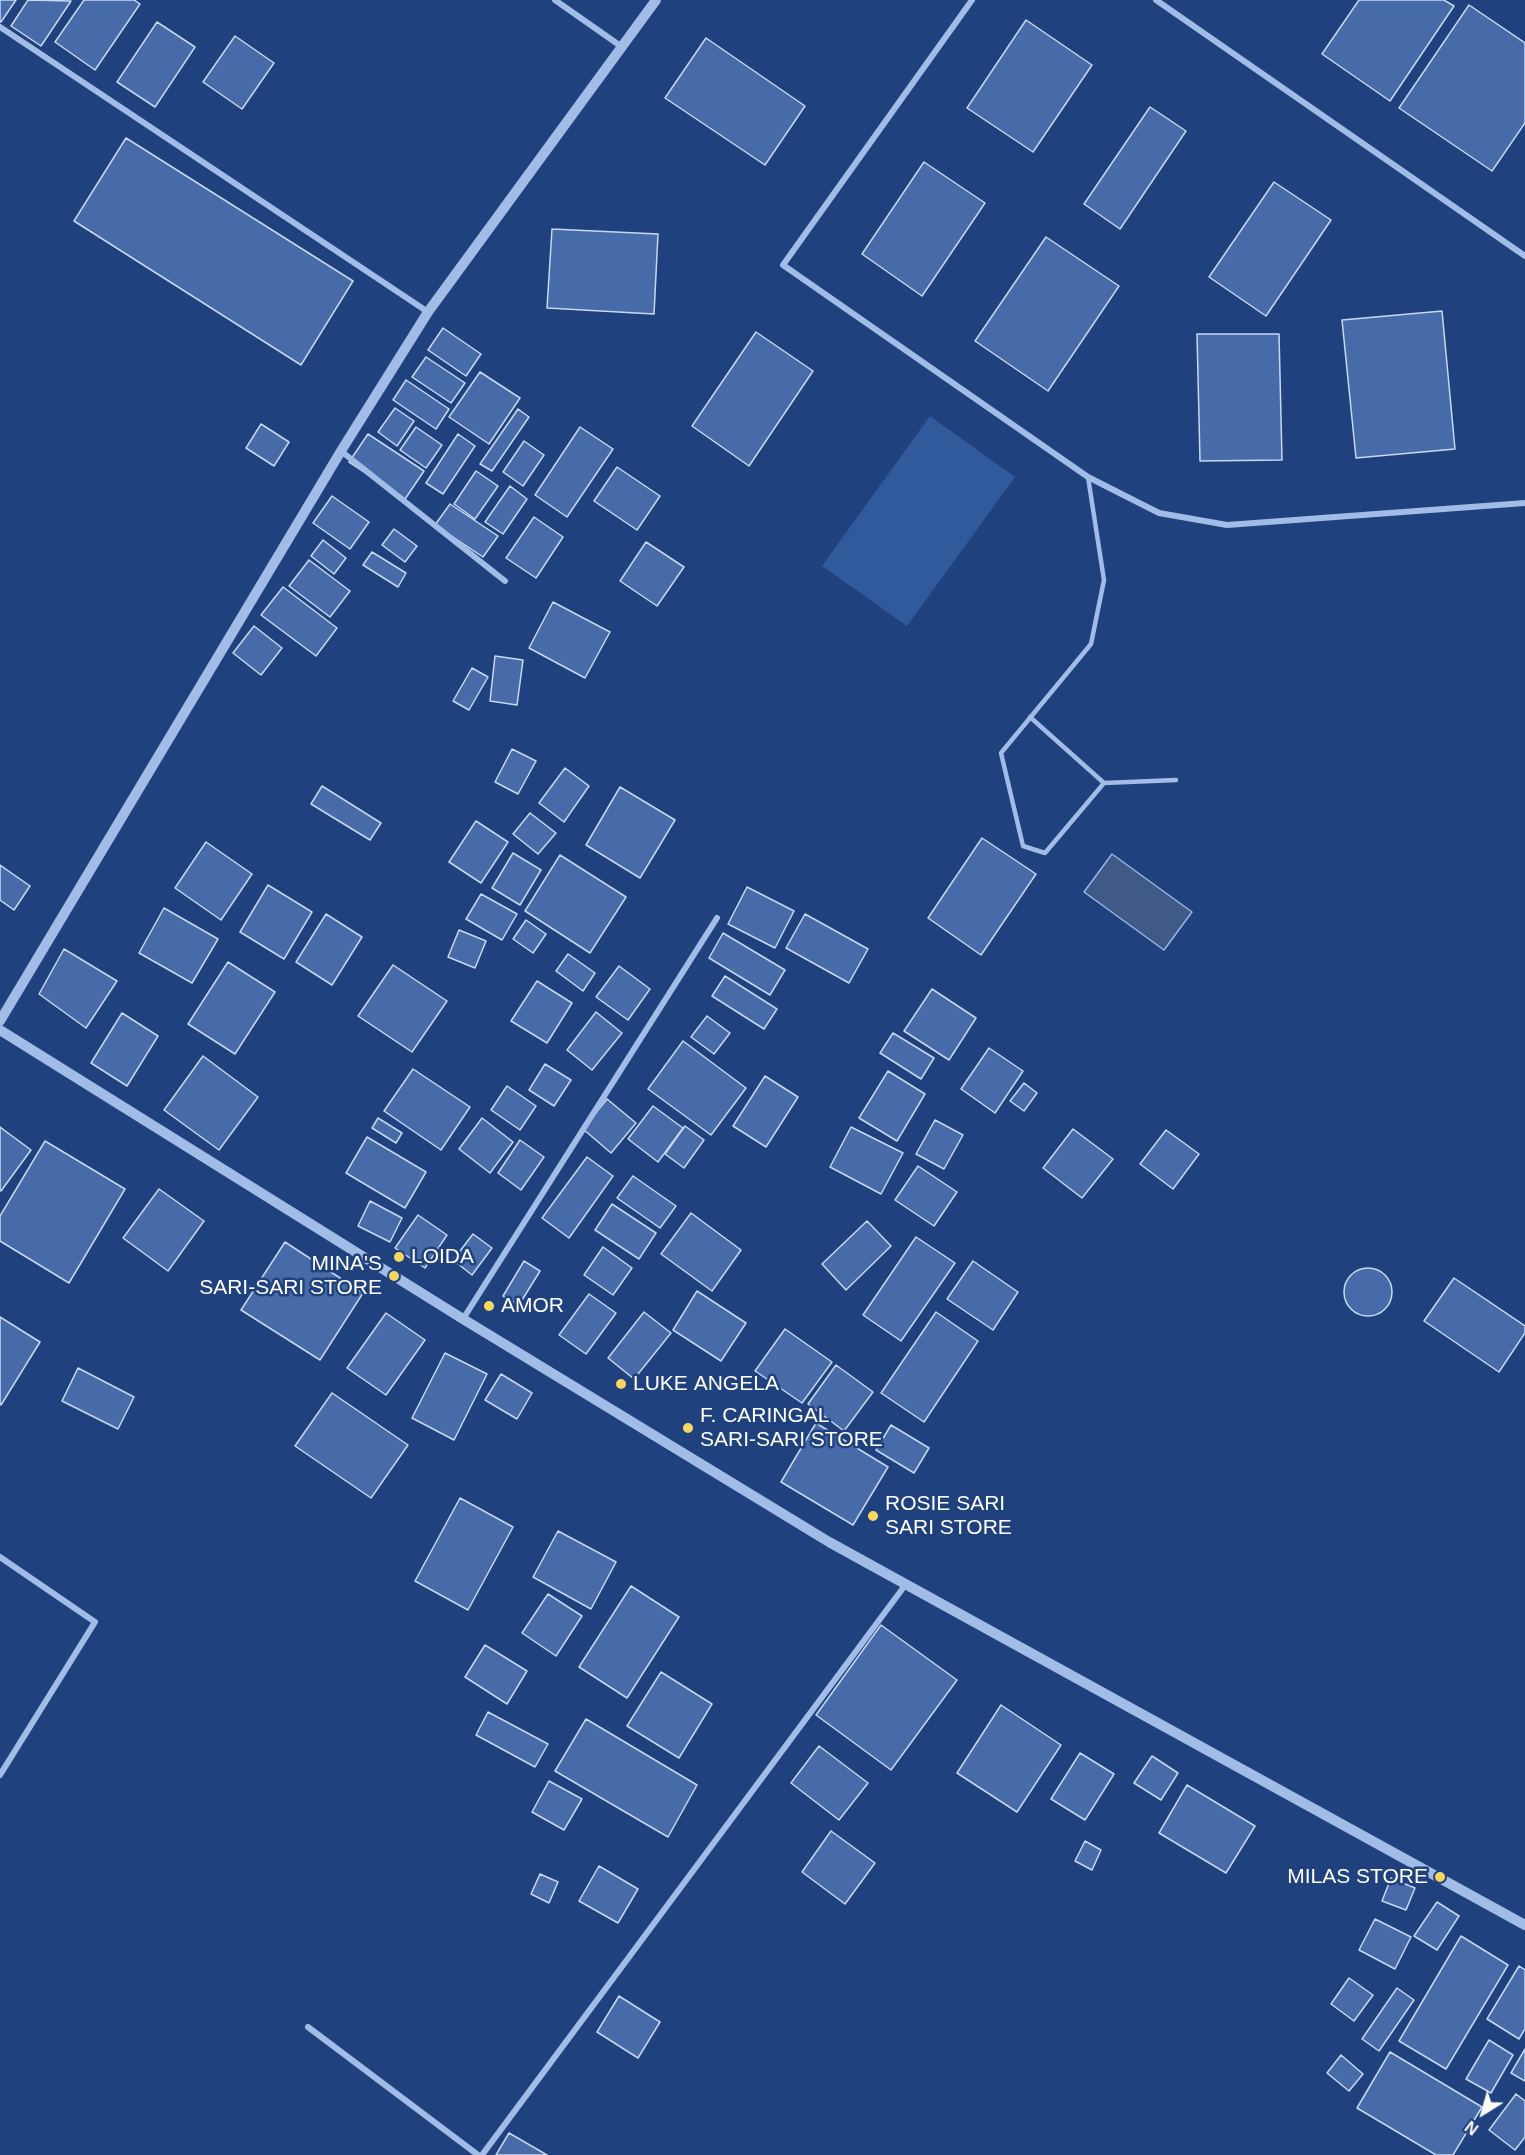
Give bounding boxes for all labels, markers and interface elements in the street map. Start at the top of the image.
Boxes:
place label: LOIDA [411,1244,474,1270]
marker: LOIDA [392,1250,406,1264]
place label: MINA'S SARI-SARI STORE [199,1251,382,1301]
marker: MINA'S SARI-SARI STORE [387,1269,401,1283]
place label: AMOR [501,1293,564,1319]
marker: AMOR [482,1299,496,1313]
place label: LUKE ANGELA [633,1371,779,1397]
marker: LUKE ANGELA [614,1377,628,1391]
place label: F. CARINGAL SARI-SARI STORE [700,1403,883,1453]
marker: F. CARINGAL SARI-SARI STORE [681,1421,695,1435]
place label: ROSIE SARI SARI STORE [885,1491,1012,1541]
marker: ROSIE SARI SARI STORE [866,1509,880,1523]
place label: MILAS STORE [1287,1864,1428,1890]
marker: MILAS STORE [1433,1870,1447,1884]
north arrow [1453,2083,1513,2143]
text: N [1462,2118,1482,2138]

